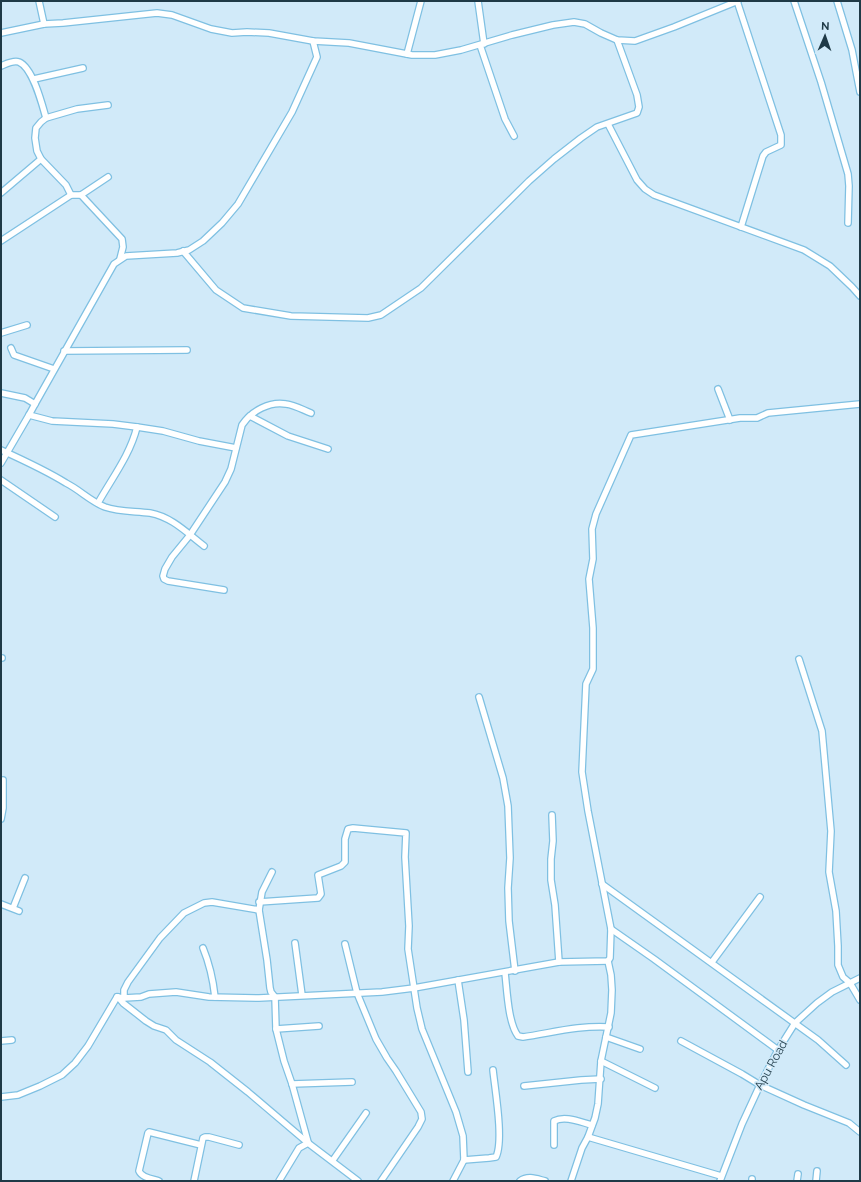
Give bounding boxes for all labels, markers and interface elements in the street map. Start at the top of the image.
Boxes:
north arrow [805,16,845,56]
text: N [821,20,830,33]
street label: Apu Road [752,1038,790,1092]

